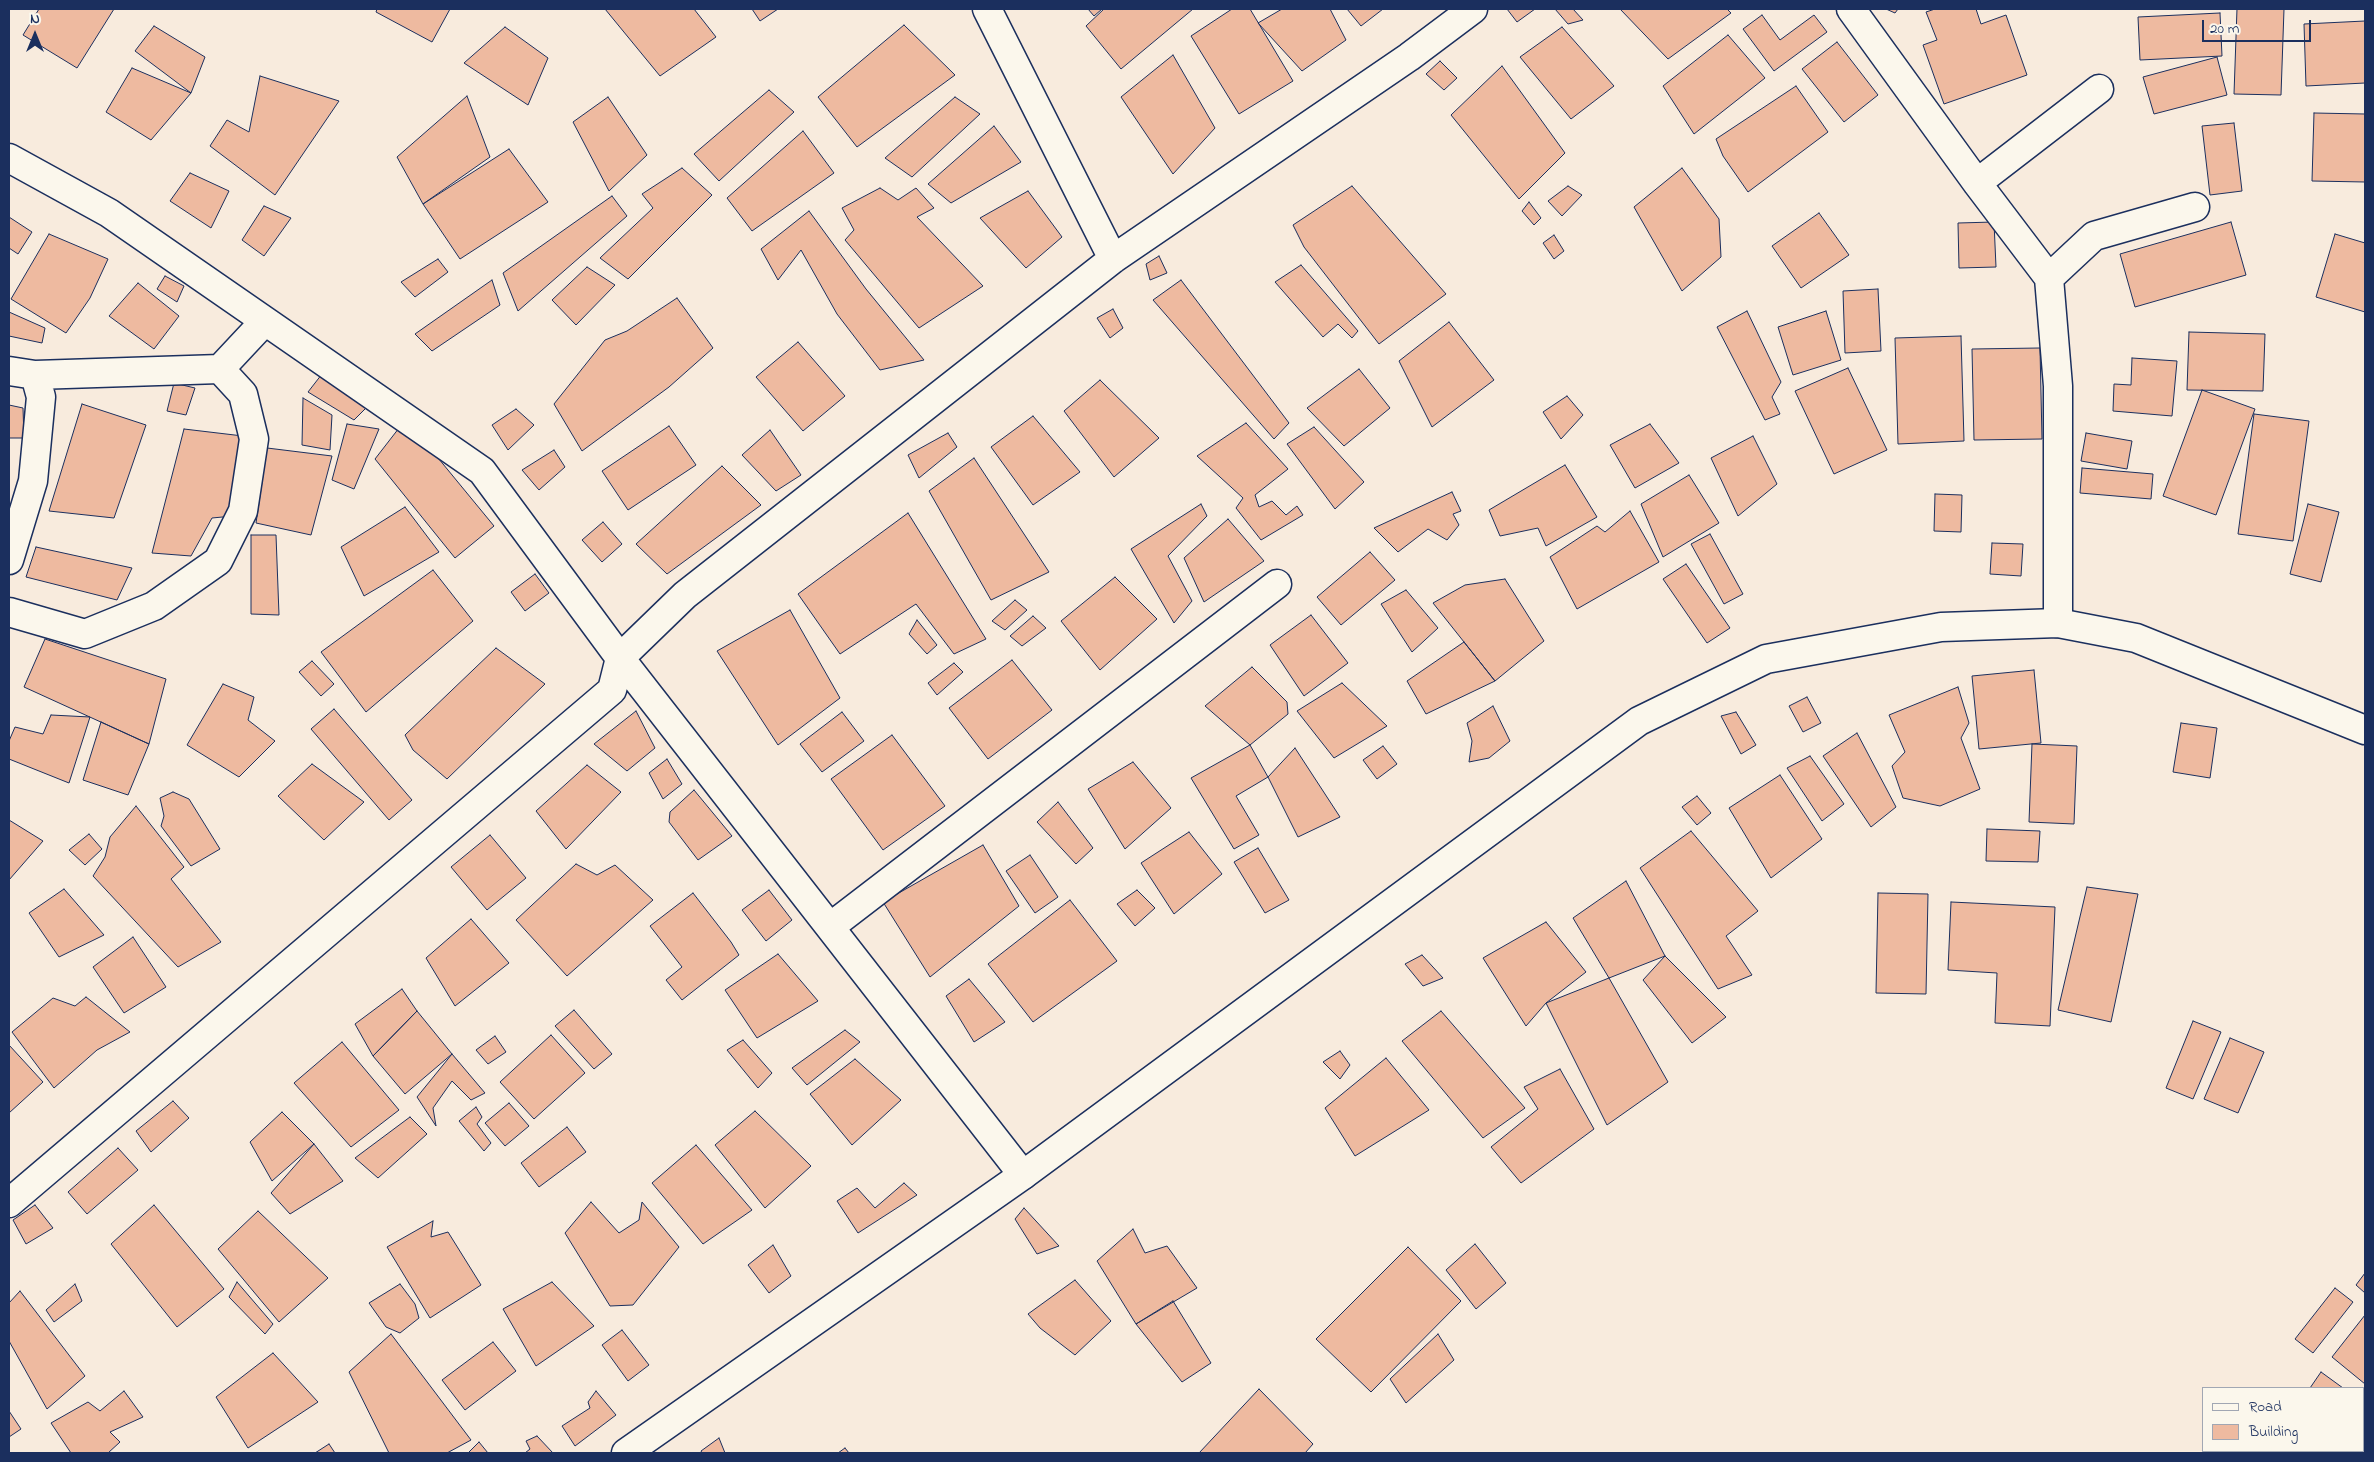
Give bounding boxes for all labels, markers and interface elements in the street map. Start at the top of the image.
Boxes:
text: N [30,9,40,30]
north arrow [10,10,60,60]
scale bar [2204,10,2313,42]
text: 20 m [2210,18,2239,40]
legend [2202,1387,2364,1452]
text: Road [2249,1396,2282,1418]
text: Building [2249,1421,2298,1443]

